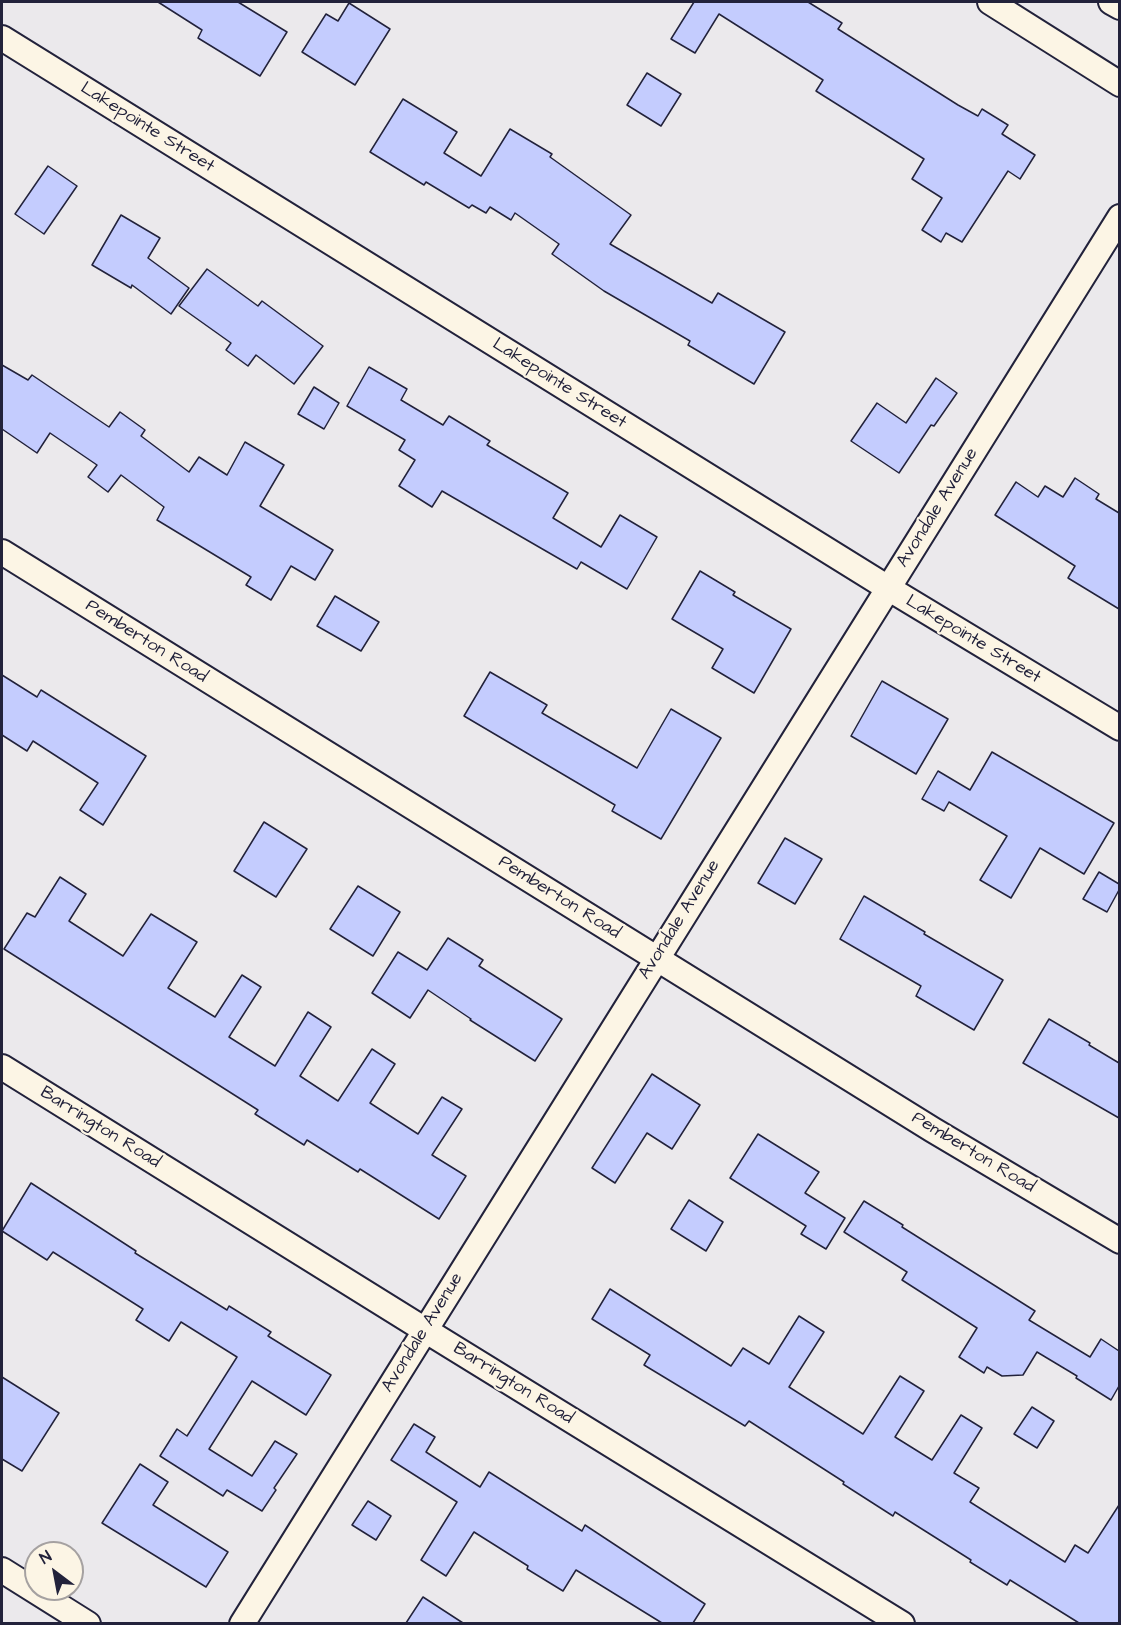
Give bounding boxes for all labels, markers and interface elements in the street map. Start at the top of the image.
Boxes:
street label: Lakepointe Street [76,78,218,178]
street label: Lakepointe Street [488,334,630,434]
street label: Avondale Avenue [893,444,983,572]
street label: Lakepointe Street [901,591,1045,689]
street label: Pemberton Road [81,596,211,688]
street label: Pemberton Road [494,852,624,944]
street label: Avondale Avenue [635,856,725,984]
street label: Barrington Road [36,1082,164,1174]
street label: Pemberton Road [907,1108,1039,1198]
street label: Avondale Avenue [378,1269,468,1397]
street label: Barrington Road [449,1338,577,1430]
north arrow [24,1541,84,1601]
text: N [35,1545,56,1569]

